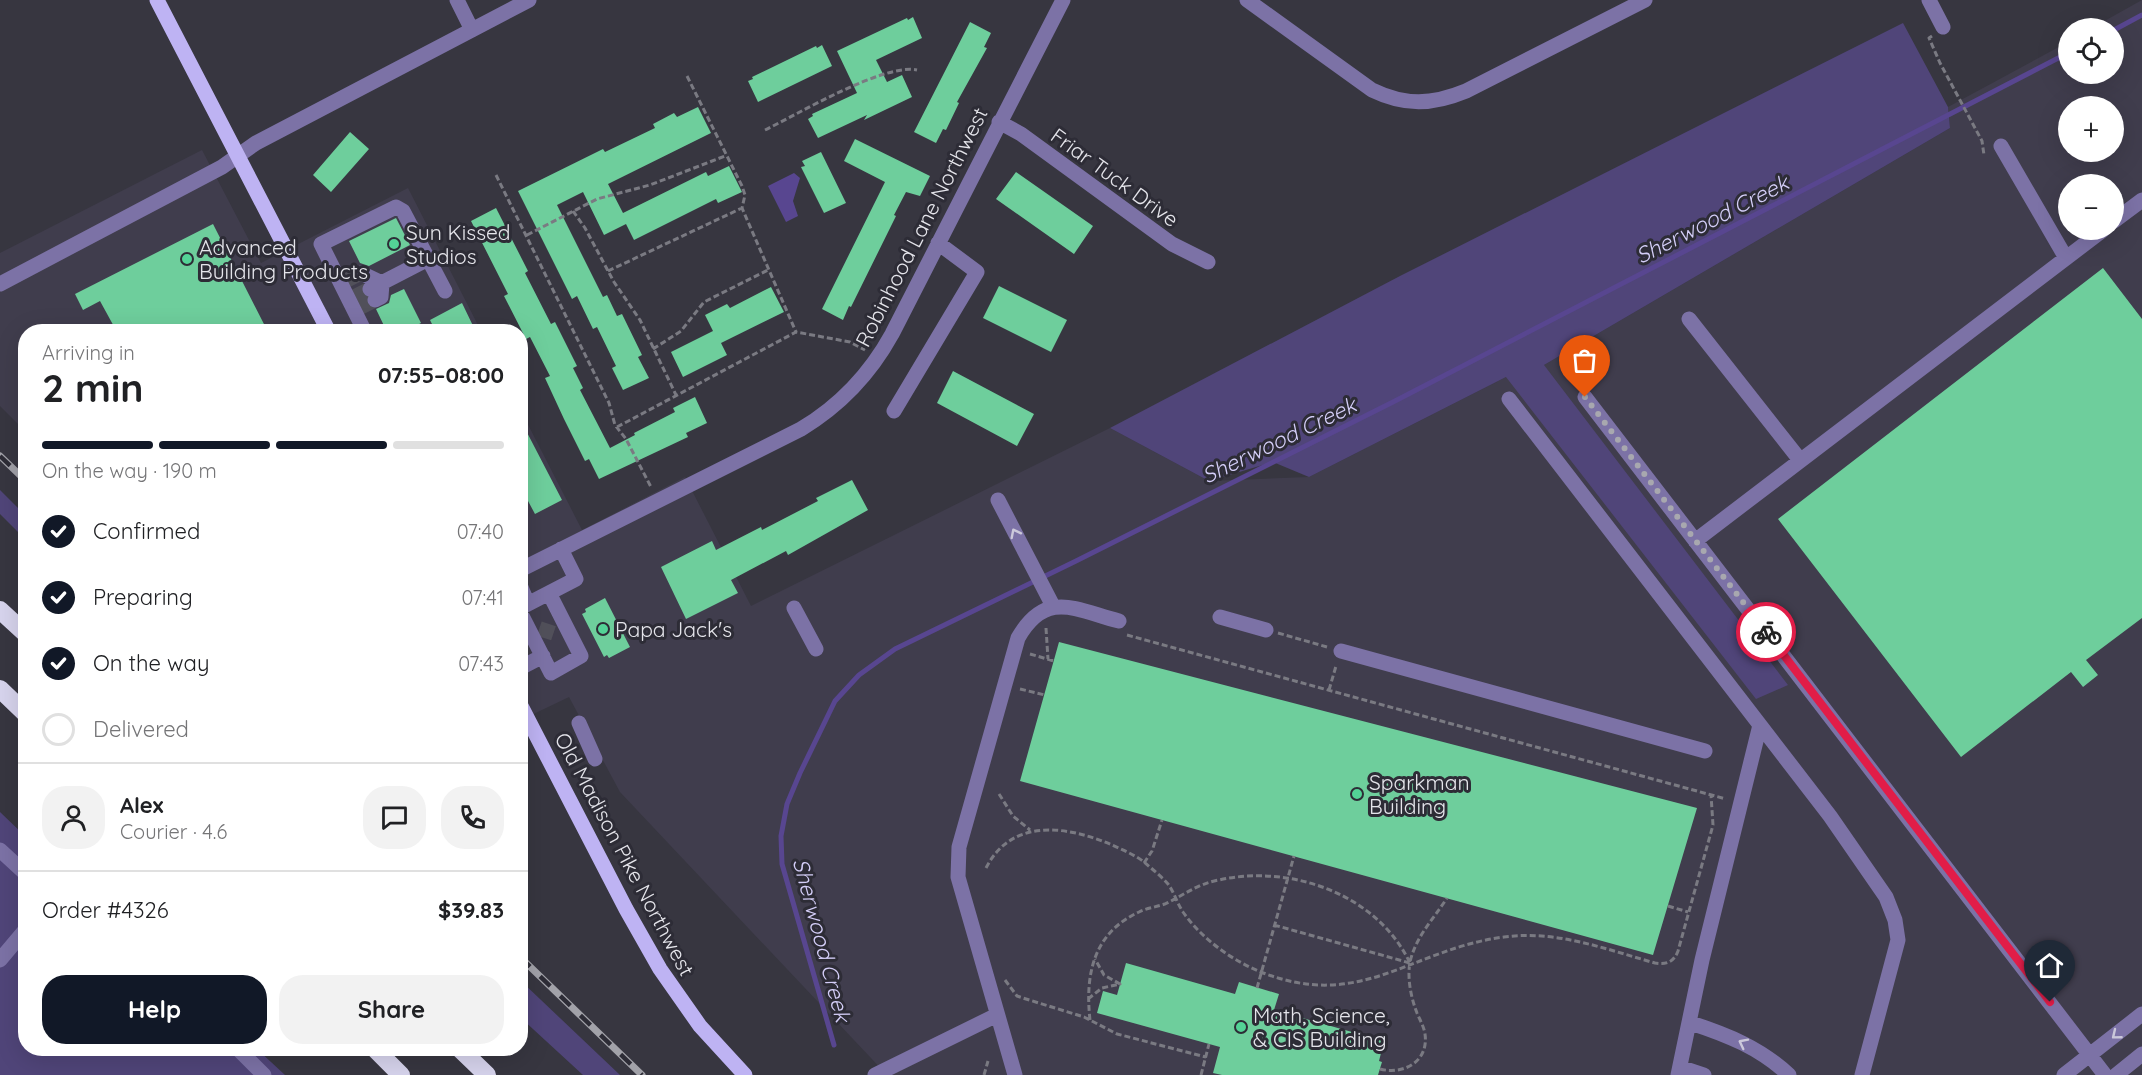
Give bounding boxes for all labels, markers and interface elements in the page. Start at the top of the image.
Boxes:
map controls [2058,18,2124,240]
button: locate [2058,18,2124,84]
button: + [2058,96,2124,162]
street label: Robinhood Lane Northwest [849,103,993,351]
street label: Friar Tuck Drive [1046,122,1184,232]
water label: Sherwood Creek [1631,167,1795,270]
button: − [2058,174,2124,240]
place label: Sun Kissed Studios [406,219,511,269]
place label: Advanced Building Products [199,234,368,284]
marker: Sun Kissed Studios [387,237,401,251]
marker: Advanced Building Products [180,252,194,266]
pin [1559,335,1610,397]
text: Arriving in [42,340,135,365]
icon: bag [1568,344,1601,377]
text: 07:55–08:00 [378,361,504,389]
text: 2 min [42,363,144,412]
water label: Sherwood Creek [1197,390,1363,489]
text: On the way · 190 m [42,458,217,483]
icon: check [42,515,75,548]
text: Confirmed [93,517,200,545]
text: 07:40 [457,519,504,544]
one-way arrow [1011,528,1023,539]
icon: check [42,581,75,614]
text: Preparing [93,583,193,611]
text: 07:41 [461,585,504,610]
courier [1736,602,1796,662]
place label: Papa Jack's [615,616,732,642]
icon: bike [1750,616,1783,649]
marker: Papa Jack's [596,622,610,636]
icon: check [42,647,75,680]
text: On the way [93,649,209,677]
text: 07:43 [458,651,504,676]
text: Delivered [93,715,189,743]
street label: Old Madison Pike Northwest [550,728,700,980]
place label: Sparkman Building [1369,769,1470,819]
button: person [42,786,105,849]
button: chat [363,786,426,849]
button: phone [441,786,504,849]
marker: Sparkman Building [1350,787,1364,801]
text: Alex [120,791,163,819]
text: Courier · 4.6 [120,819,227,844]
water label: Sherwood Creek [787,855,858,1027]
text: Order #4326 [42,896,169,924]
text: $39.83 [438,896,504,924]
pin [2024,940,2075,1002]
icon: home [2033,949,2066,982]
button: Help [42,975,267,1044]
button: Share [279,975,504,1044]
place label: Math, Science, & CIS Building [1253,1002,1390,1052]
marker: Math, Science, & CIS Building [1234,1020,1248,1034]
one-way arrow [2112,1027,2123,1038]
one-way arrow [1739,1038,1750,1050]

